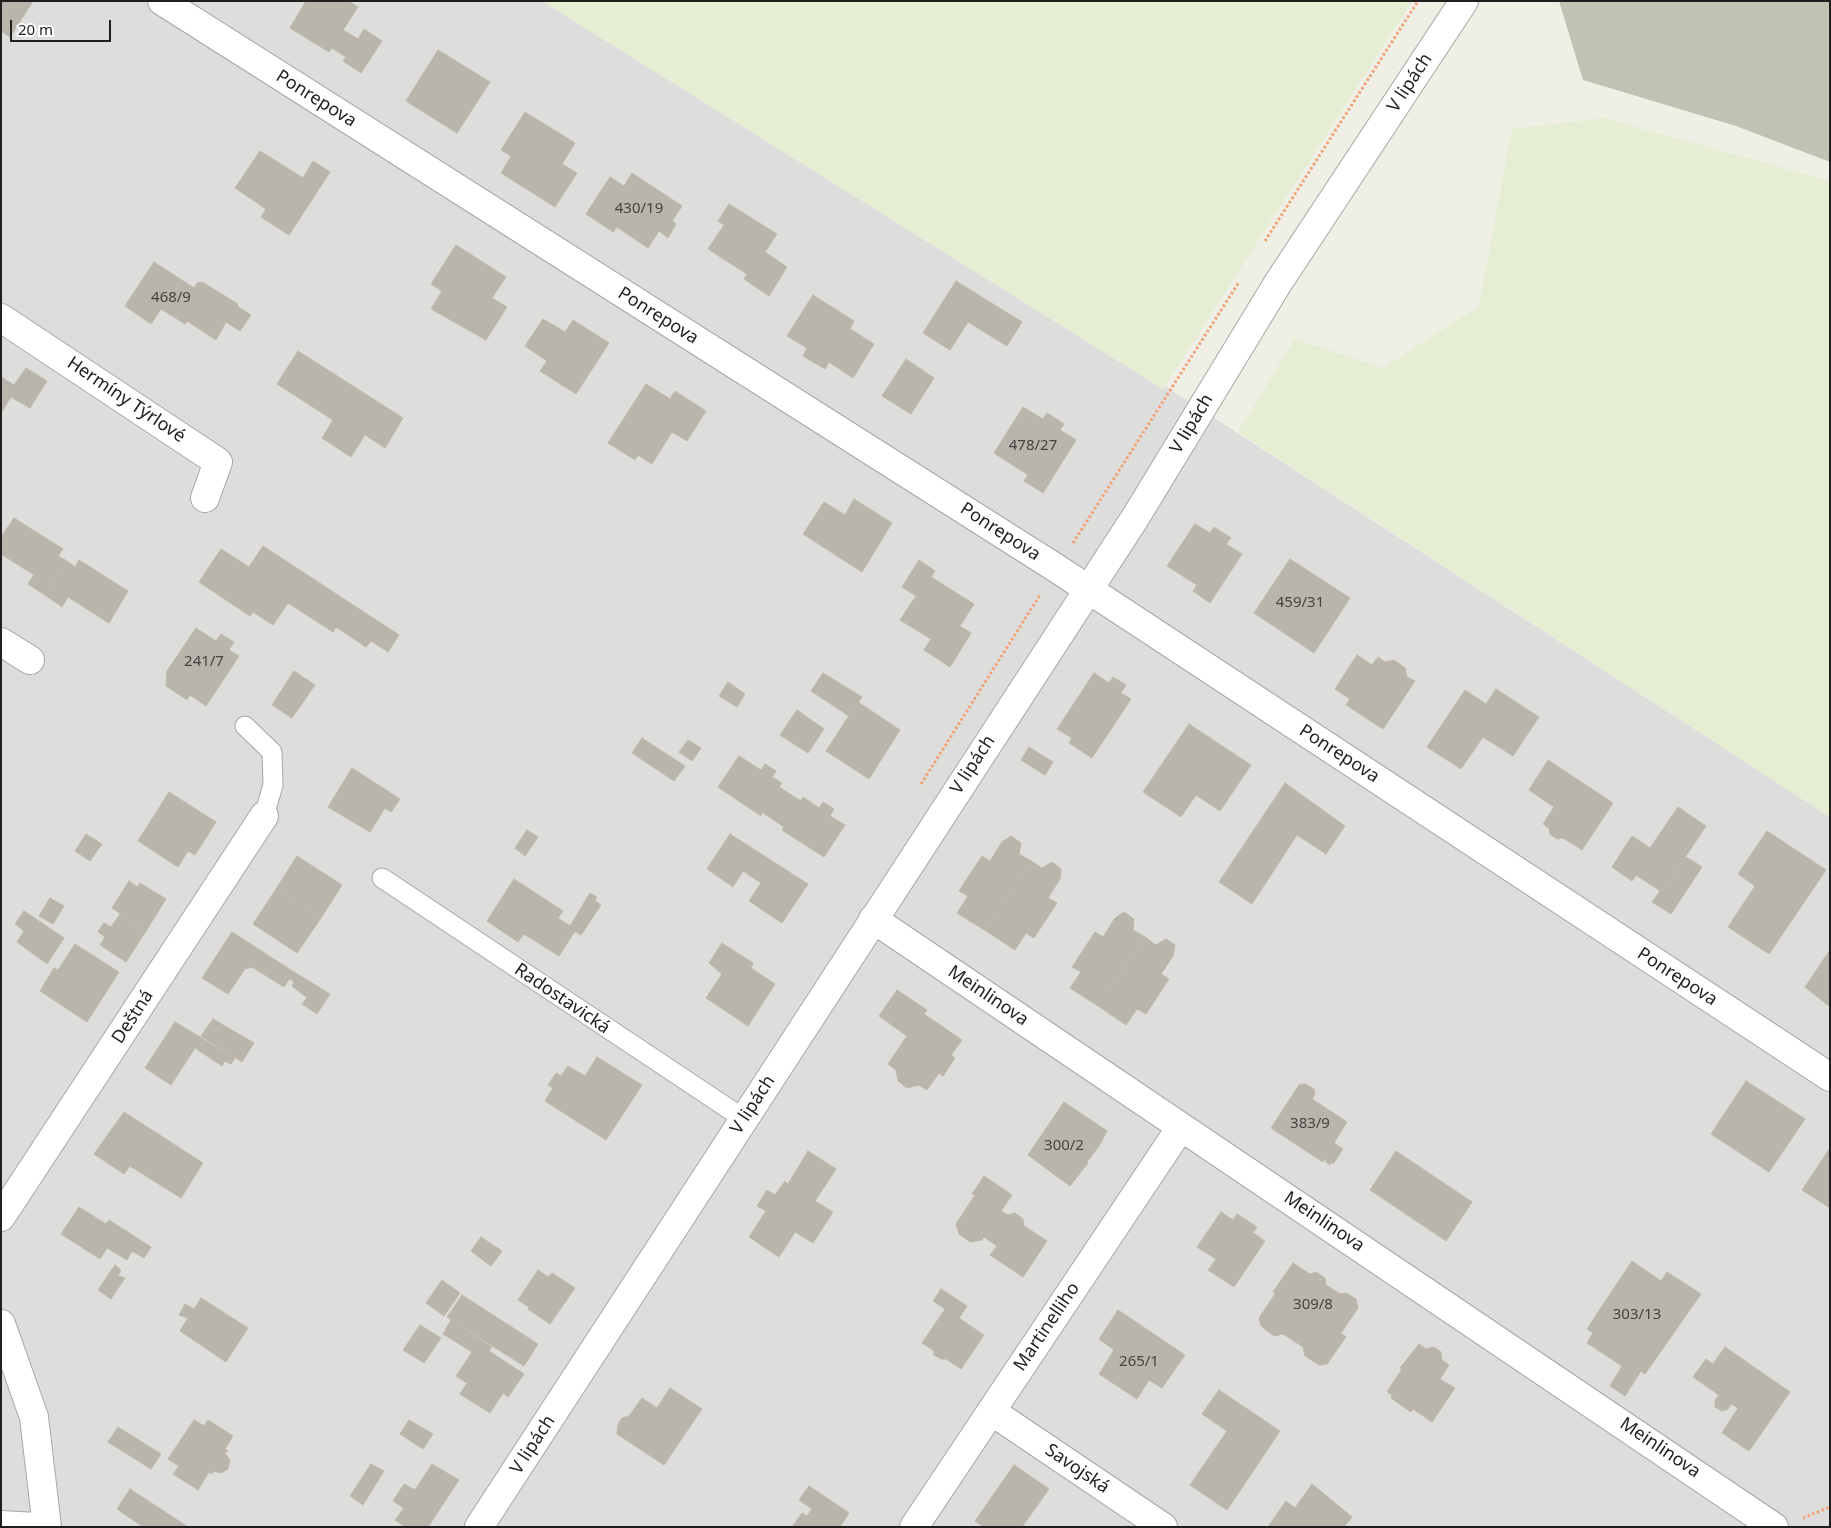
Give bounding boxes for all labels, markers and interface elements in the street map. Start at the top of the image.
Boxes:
scale bar [12,10,114,42]
text: 20 m [18,19,53,39]
street label: V lipách [1383,50,1437,116]
street label: Ponrepova [272,66,360,132]
house number: 430/19 [615,200,663,218]
street label: Ponrepova [614,283,702,349]
house number: 468/9 [151,289,191,307]
street label: Hermíny Týrlové [63,352,189,448]
street label: V lipách [1166,390,1218,458]
house number: 478/27 [1009,437,1057,455]
street label: Ponrepova [956,498,1044,566]
house number: 459/31 [1276,594,1324,612]
house number: 241/7 [184,653,224,671]
street label: Ponrepova [1295,720,1383,788]
street label: V lipách [946,732,1000,798]
street label: Ponrepova [1633,943,1721,1011]
street label: Radostavická [510,959,614,1039]
street label: Meinlinova [944,961,1032,1031]
street label: Deštná [108,986,158,1048]
street label: V lipách [726,1072,780,1138]
house number: 383/9 [1290,1115,1330,1133]
house number: 300/2 [1044,1137,1084,1155]
street label: Meinlinova [1280,1187,1368,1257]
street label: Martinelliho [1009,1279,1085,1375]
house number: 309/8 [1293,1296,1333,1314]
house number: 303/13 [1613,1306,1661,1324]
house number: 265/1 [1119,1353,1159,1371]
street label: V lipách [506,1412,560,1478]
street label: Meinlinova [1616,1413,1704,1483]
street label: Savojská [1041,1440,1113,1498]

